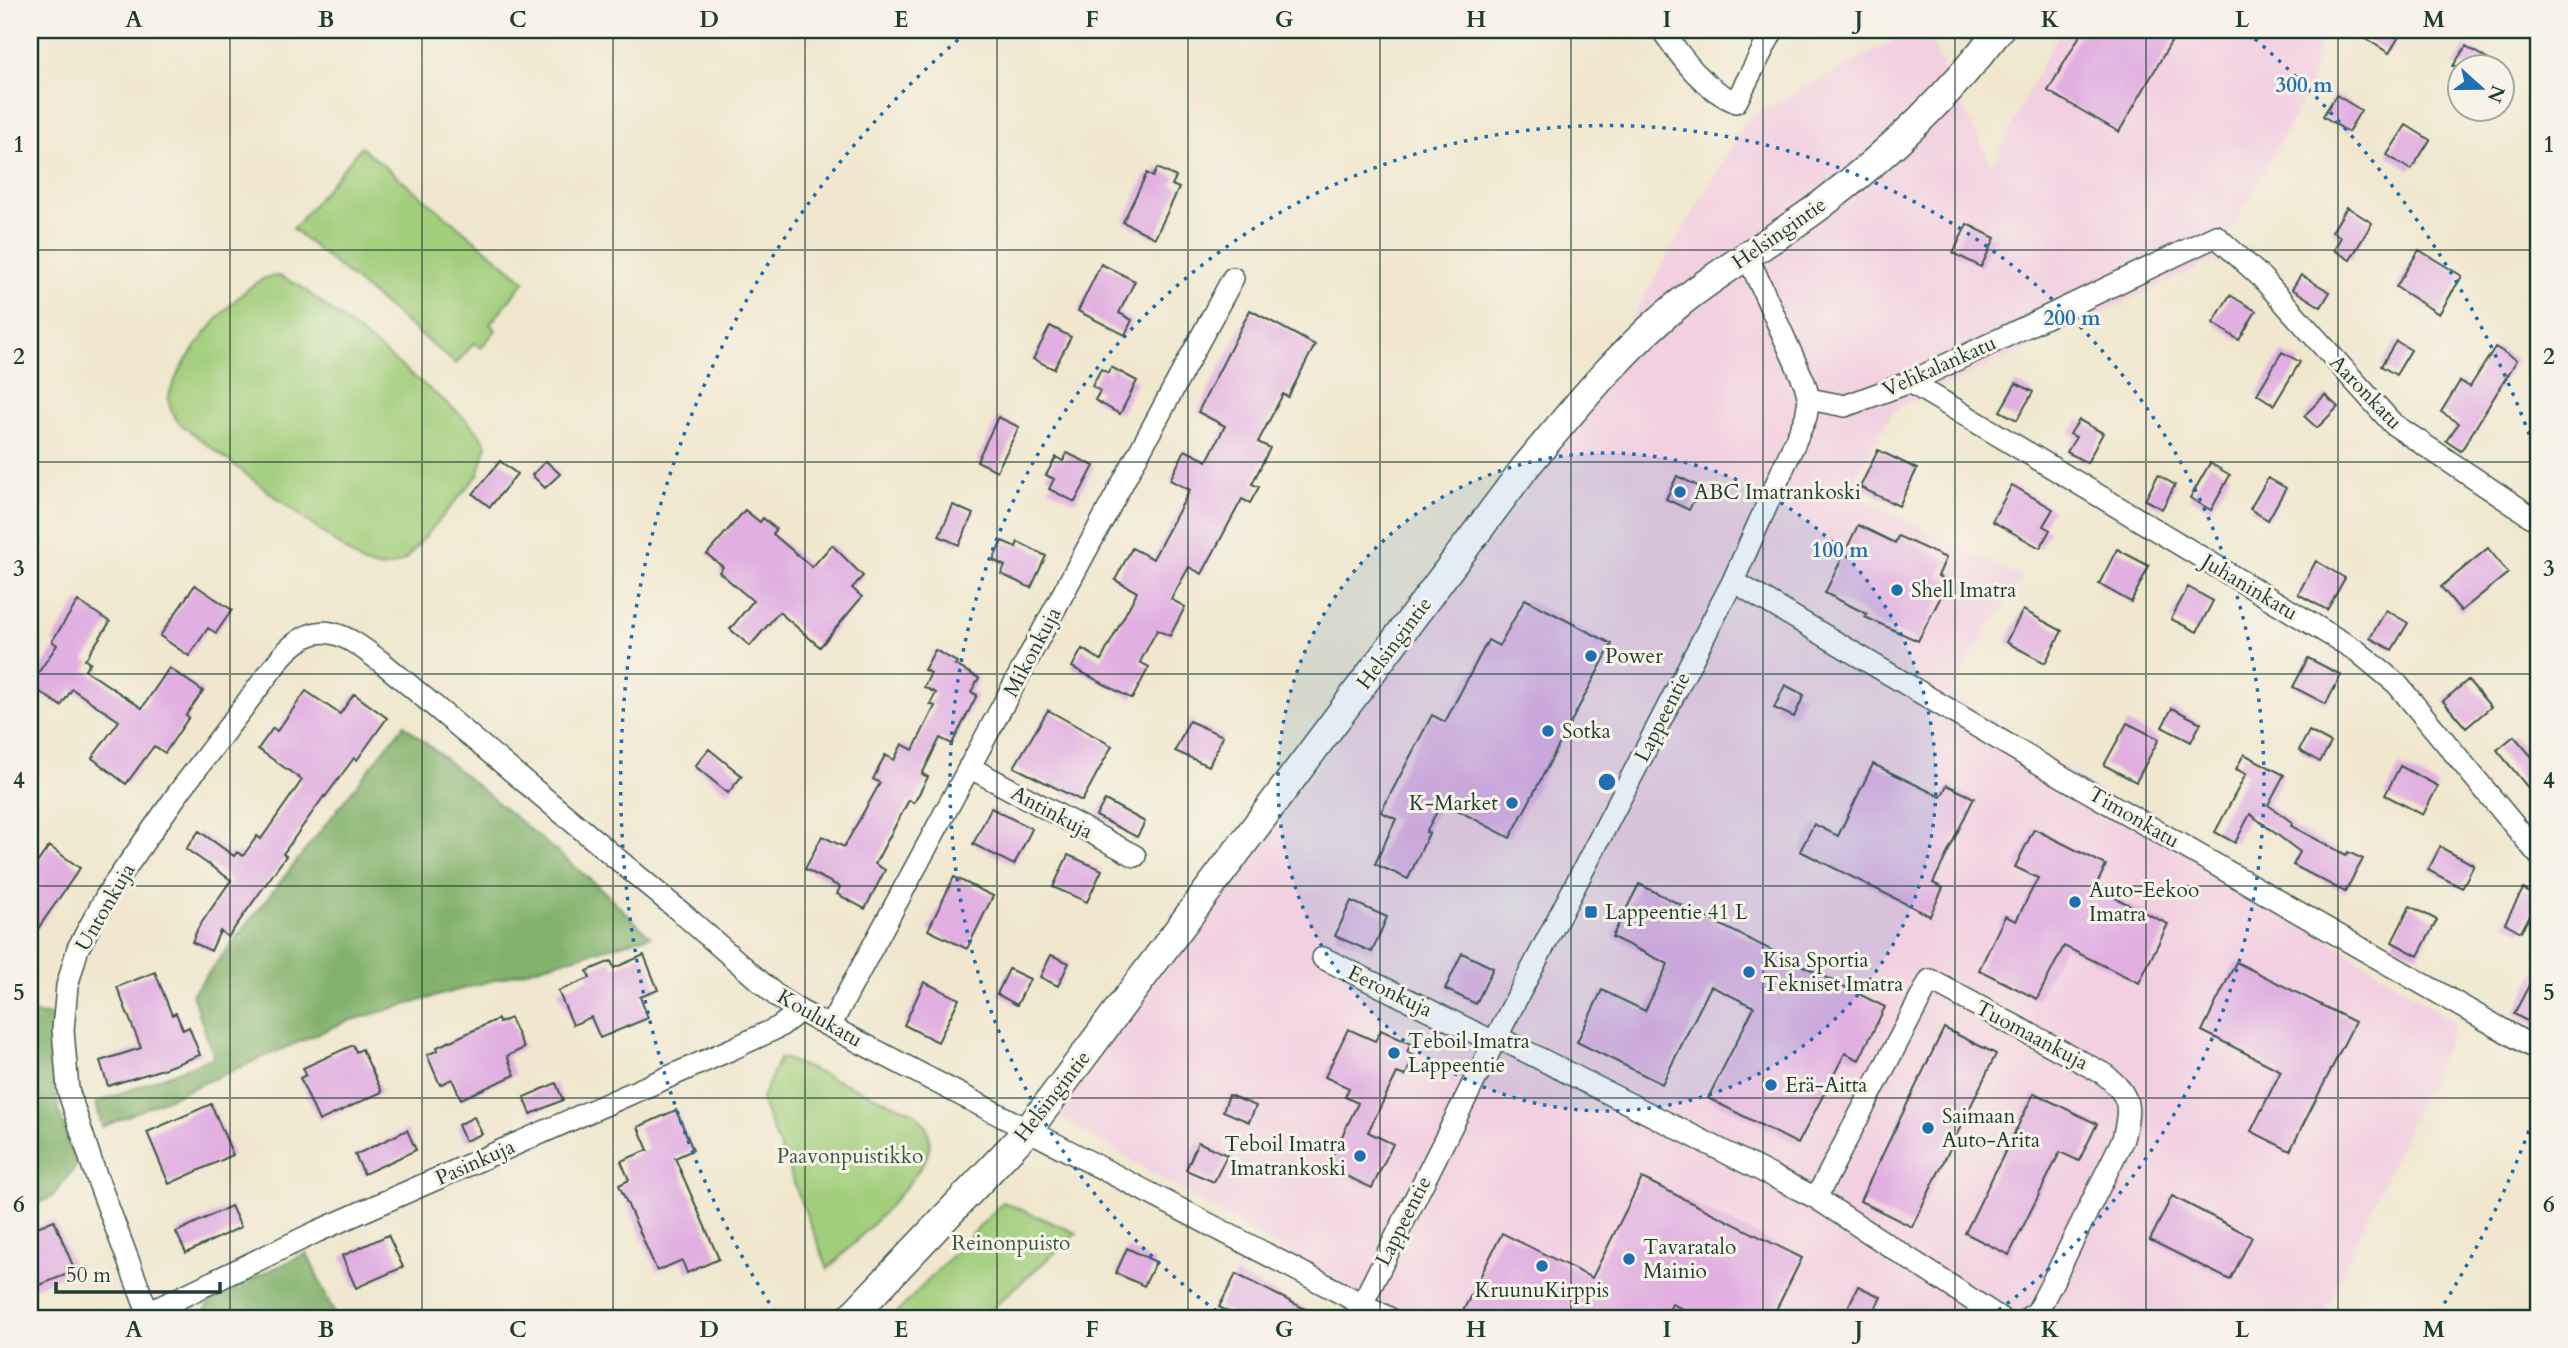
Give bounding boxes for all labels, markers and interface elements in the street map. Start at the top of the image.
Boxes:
text: A [125,4,143,35]
text: B [318,4,334,35]
text: C [509,4,527,35]
text: D [699,4,719,35]
text: E [894,4,908,35]
text: F [1085,4,1099,35]
text: G [1275,4,1294,35]
text: H [1466,4,1486,35]
text: I [1663,4,1671,35]
text: J [1852,4,1863,35]
text: K [2041,4,2060,35]
text: L [2235,4,2250,35]
text: M [2423,4,2445,35]
north arrow [2446,52,2516,122]
text: 300 m [2275,71,2333,100]
text: N [2481,81,2511,107]
text: 1 [13,129,25,160]
text: 1 [2543,129,2555,160]
street label: Helsingintie [1726,190,1832,277]
text: 200 m [2043,304,2101,333]
street label: Vehkalankatu [1878,328,2001,404]
text: 2 [13,341,25,372]
text: 2 [2543,341,2555,372]
street label: Aaronkatu [2323,349,2409,436]
place label: ABC Imatrankoski [1694,478,1861,507]
marker: ABC Imatrankoski [1672,484,1688,500]
text: 100 m [1811,536,1869,565]
street label: Juhaninkatu [2194,546,2303,628]
text: 3 [13,553,25,584]
text: 3 [2543,553,2555,584]
place label: Shell Imatra [1911,576,2016,605]
marker: Shell Imatra [1889,582,1905,598]
street label: Helsingintie [1350,591,1439,696]
street label: Mikonkuja [997,602,1068,702]
place label: Power [1605,642,1663,671]
marker: Power [1583,648,1599,664]
street label: Lappeentie [1627,667,1697,767]
place label: Sotka [1562,717,1611,746]
marker: Sotka [1540,723,1556,739]
text: 4 [13,765,25,796]
text: 4 [2543,765,2555,796]
centre of rings [1595,770,1619,794]
street label: Antinkuja [1006,779,1098,846]
street label: Timonkatu [2083,780,2185,855]
place label: K-Market [1409,789,1498,818]
marker: K-Market [1504,795,1520,811]
street label: Untonkuja [69,858,142,956]
place label: Auto-Eekoo Imatra [2089,876,2199,929]
marker: Auto-Eekoo Imatra [2067,894,2083,910]
place label: Lappeentie 41 L [1605,898,1748,927]
marker: Lappeentie 41 L [1583,904,1599,920]
place label: Kisa Sportia Tekniset Imatra [1763,946,1903,999]
street label: Eeronkuja [1342,958,1437,1024]
marker: Kisa Sportia Tekniset Imatra [1741,964,1757,980]
text: 5 [13,977,25,1008]
text: 5 [2543,977,2555,1008]
street label: Koulukatu [772,982,868,1054]
street label: Tuomaankuja [1970,994,2093,1077]
place label: Teboil Imatra Lappeentie [1408,1027,1530,1080]
street label: Helsingintie [1007,1044,1097,1148]
marker: Teboil Imatra Lappeentie [1386,1045,1402,1061]
place label: Erä-Aitta [1785,1071,1867,1100]
marker: Erä-Aitta [1763,1077,1779,1093]
place label: Saimaan Auto-Arita [1942,1102,2040,1155]
marker: Saimaan Auto-Arita [1920,1120,1936,1136]
place label: Teboil Imatra Imatrankoski [1224,1130,1346,1183]
street label: Pasinkuja [431,1132,520,1193]
park label: Paavonpuistikko [777,1142,923,1171]
marker: Teboil Imatra Imatrankoski [1352,1148,1368,1164]
street label: Lappeentie [1368,1171,1438,1271]
text: 6 [13,1189,25,1220]
text: 6 [2543,1189,2555,1220]
park label: Reinonpuisto [952,1229,1070,1258]
place label: Tavaratalo Mainio [1643,1233,1736,1286]
scale bar [56,1250,220,1294]
marker: Tavaratalo Mainio [1621,1251,1637,1267]
marker: KruunuKirppis [1534,1258,1550,1274]
text: 50 m [66,1261,111,1290]
place label: KruunuKirppis [1475,1276,1609,1305]
text: A [125,1314,143,1345]
text: B [318,1314,334,1345]
text: C [509,1314,527,1345]
text: D [699,1314,719,1345]
text: E [894,1314,908,1345]
text: F [1085,1314,1099,1345]
text: G [1275,1314,1294,1345]
text: H [1466,1314,1486,1345]
text: I [1663,1314,1671,1345]
text: J [1852,1314,1863,1345]
text: K [2041,1314,2060,1345]
text: L [2235,1314,2250,1345]
text: M [2423,1314,2445,1345]

